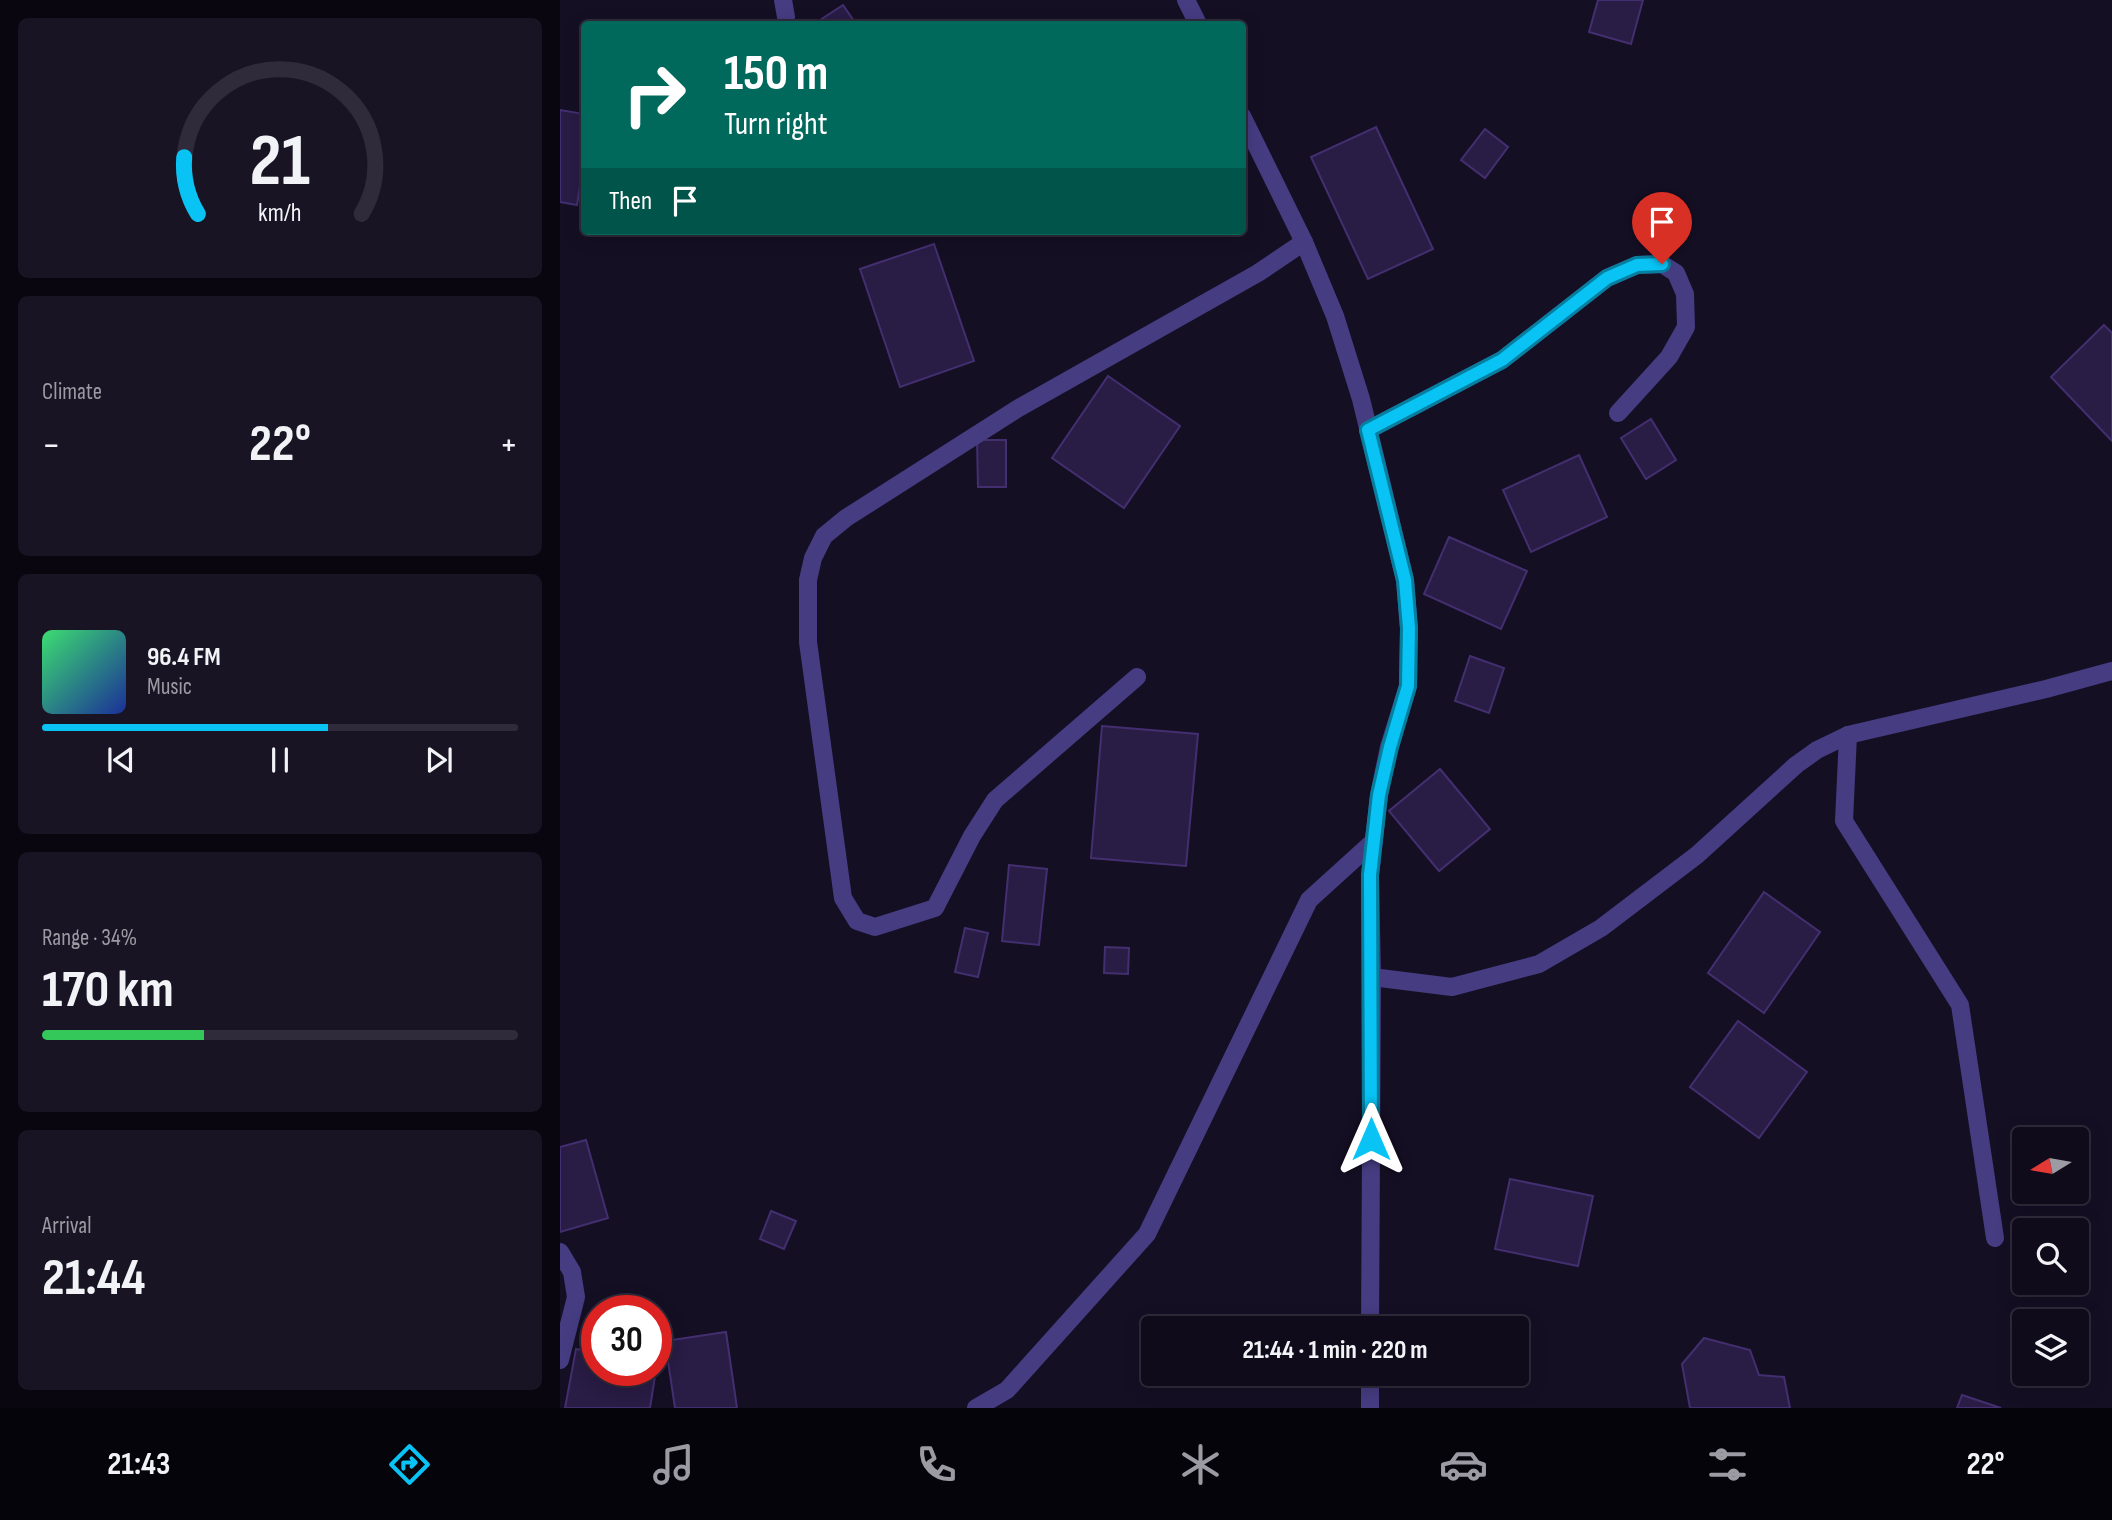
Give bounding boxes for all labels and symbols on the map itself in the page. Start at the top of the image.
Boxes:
pin [1632,192,1692,264]
position arrow [1334,1102,1408,1176]
north arrow [2012,1127,2090,1204]
speed limit sign: 30 [581,1295,672,1386]

